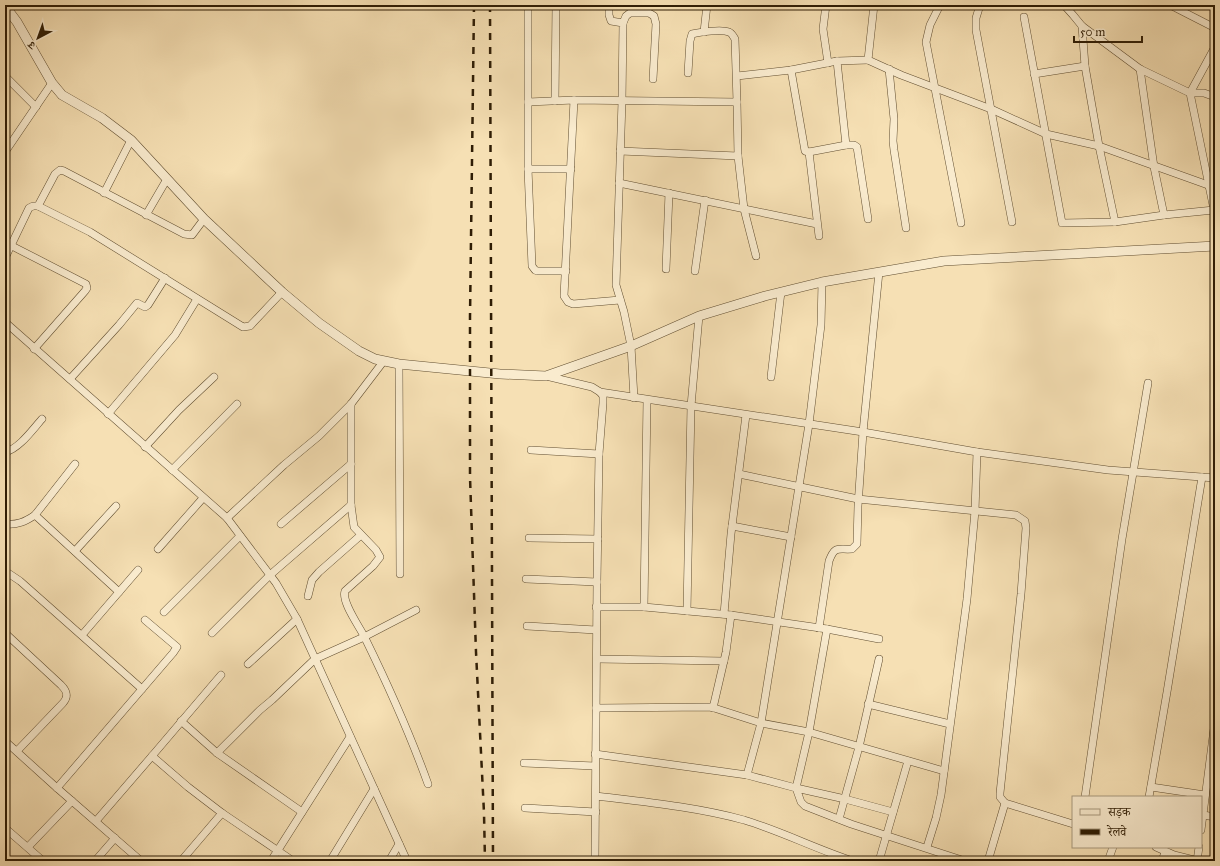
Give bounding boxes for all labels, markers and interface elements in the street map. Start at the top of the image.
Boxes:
north arrow [18,18,58,58]
scale bar [1074,18,1142,44]
text: 50 m [1080,25,1105,39]
text: उ [24,38,39,53]
legend [1072,796,1202,848]
text: सड़क [1107,805,1132,819]
text: रेलवे [1106,824,1127,839]

